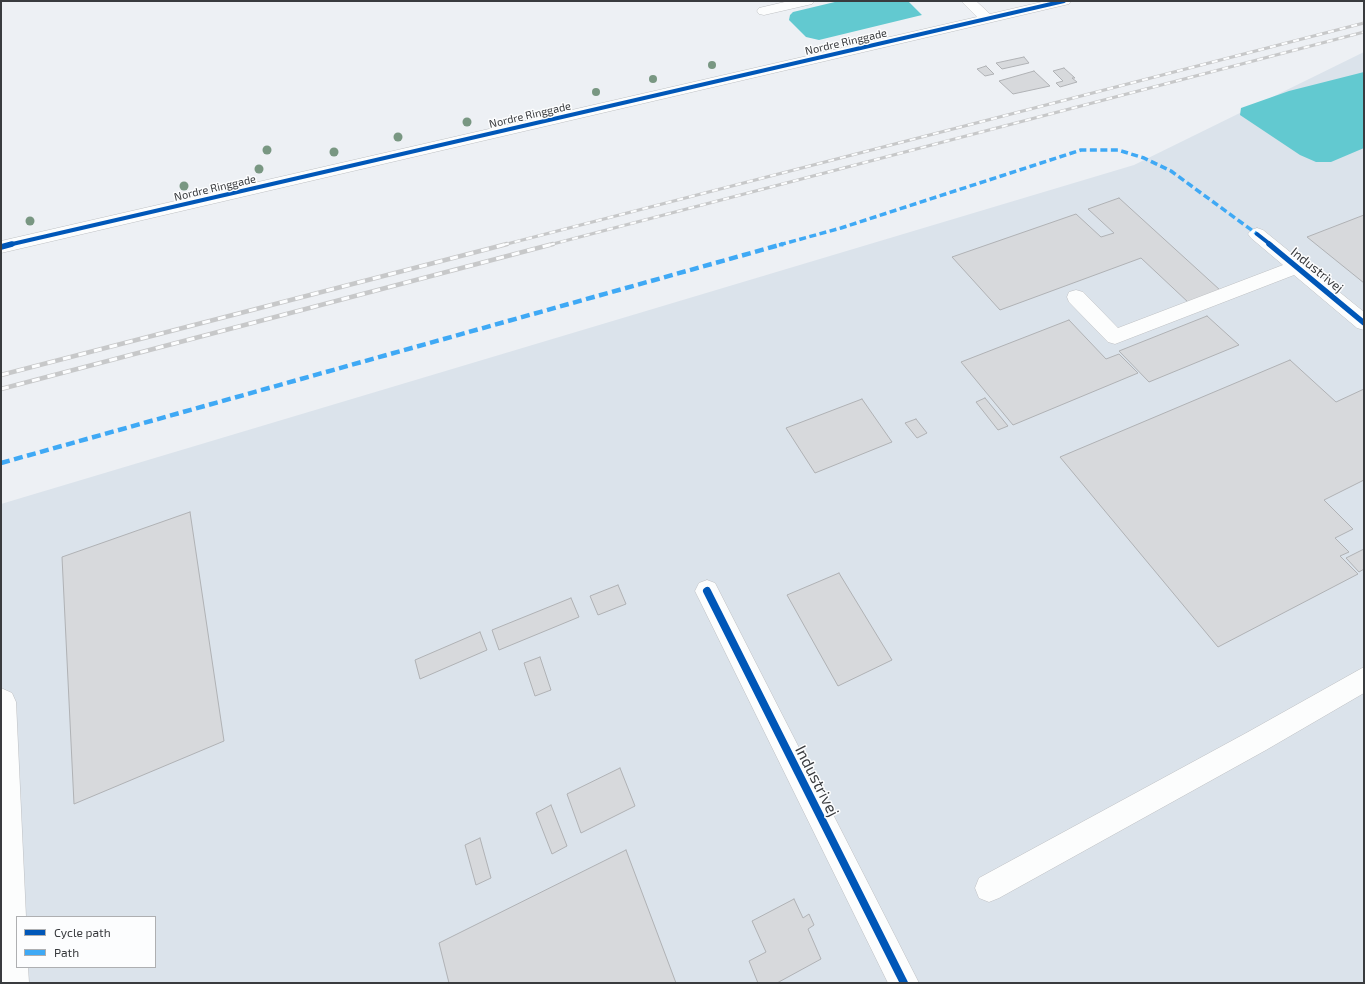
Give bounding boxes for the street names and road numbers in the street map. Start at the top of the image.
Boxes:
street label: Nordre Ringgade [804,26,888,58]
street label: Nordre Ringgade [488,99,572,131]
street label: Nordre Ringgade [173,172,257,204]
street label: Industrivej [1288,244,1346,296]
street label: Industrivej [791,742,843,820]

